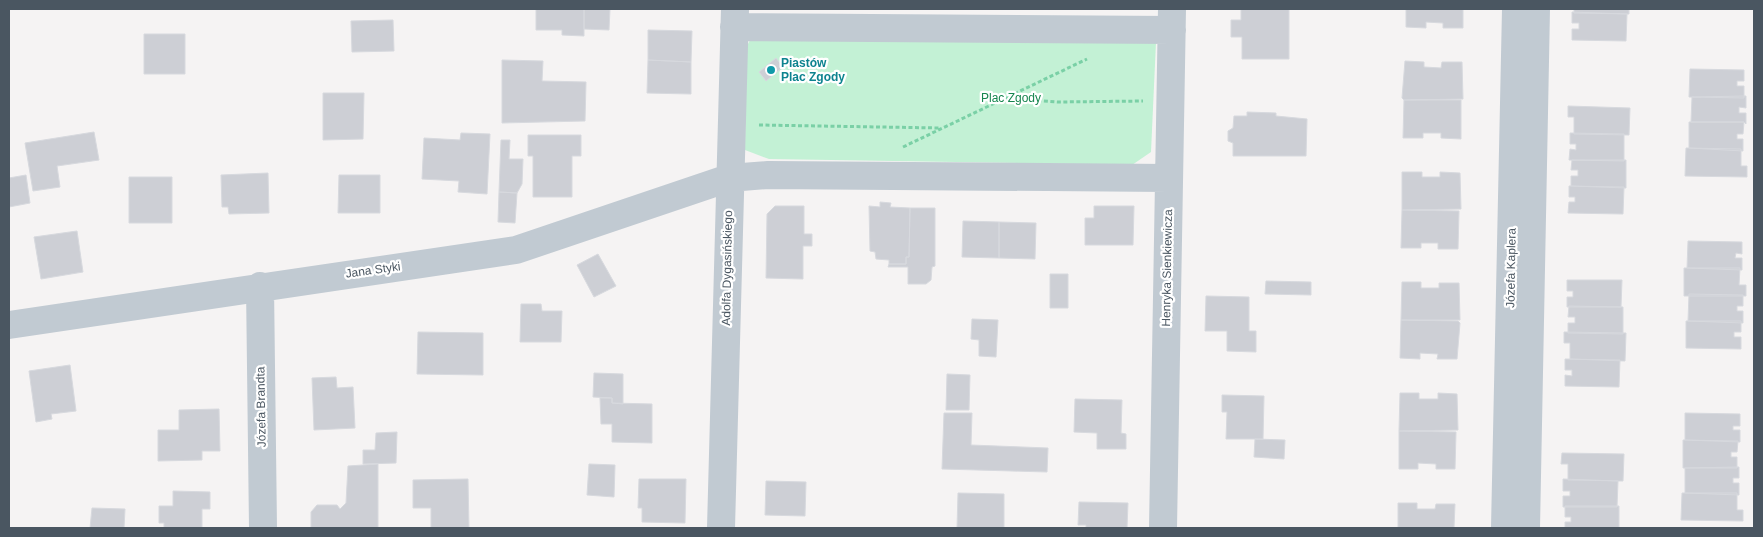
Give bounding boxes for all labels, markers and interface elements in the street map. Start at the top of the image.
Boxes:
place label: Piastów Plac Zgody [781,56,845,84]
marker: Piastów Plac Zgody [765,64,777,76]
park label: Plac Zgody [981,91,1041,105]
street label: Henryka Sienkiewicza [1159,209,1175,327]
street label: Adolfa Dygasińskiego [719,210,735,326]
street label: Józefa Kaplera [1503,228,1519,308]
street label: Jana Styki [345,259,401,281]
street label: Józefa Brandta [253,366,269,447]

